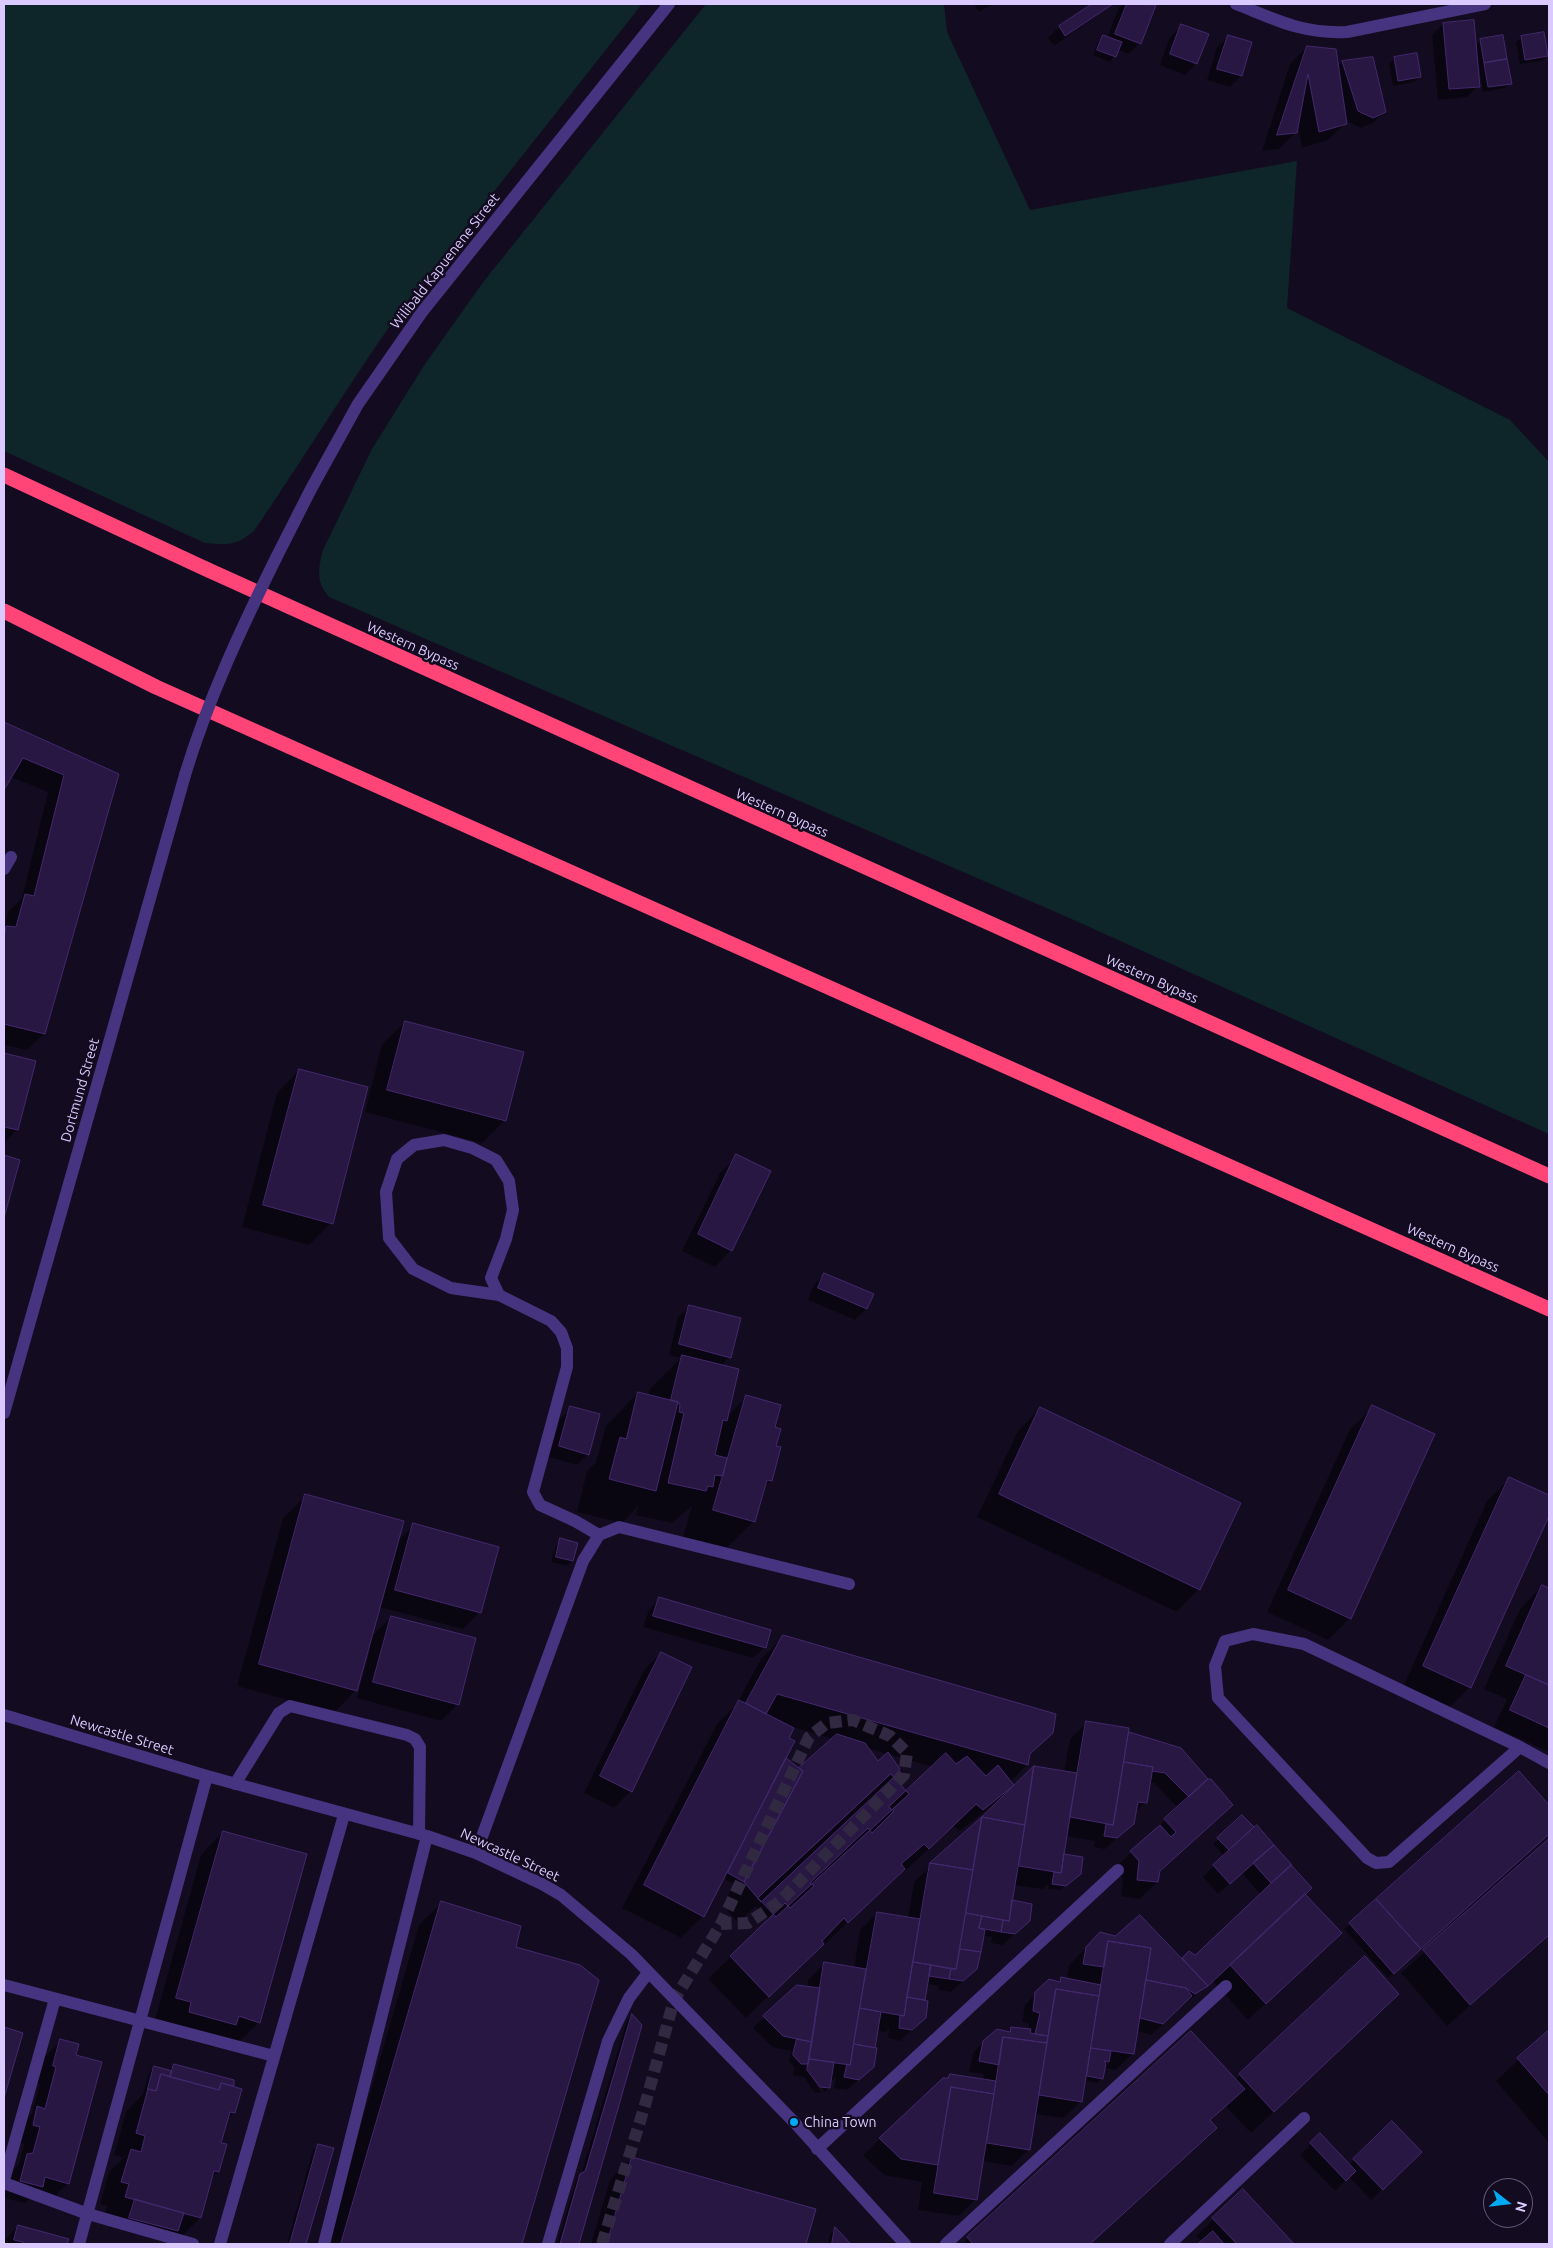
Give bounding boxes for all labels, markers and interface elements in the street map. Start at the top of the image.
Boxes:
street label: Wilibald Kapuenene Street [387,190,503,332]
street label: Western Bypass [364,618,462,674]
street label: Western Bypass [733,785,831,841]
street label: Western Bypass [1103,951,1201,1007]
street label: Dortmund Street [57,1036,103,1144]
street label: Western Bypass [1404,1220,1502,1276]
street label: Newcastle Street [68,1711,176,1759]
street label: Newcastle Street [458,1825,562,1885]
place label: China Town [804,2114,877,2130]
marker: China Town [788,2116,800,2128]
north arrow [1483,2178,1533,2228]
text: N [1512,2200,1531,2214]

